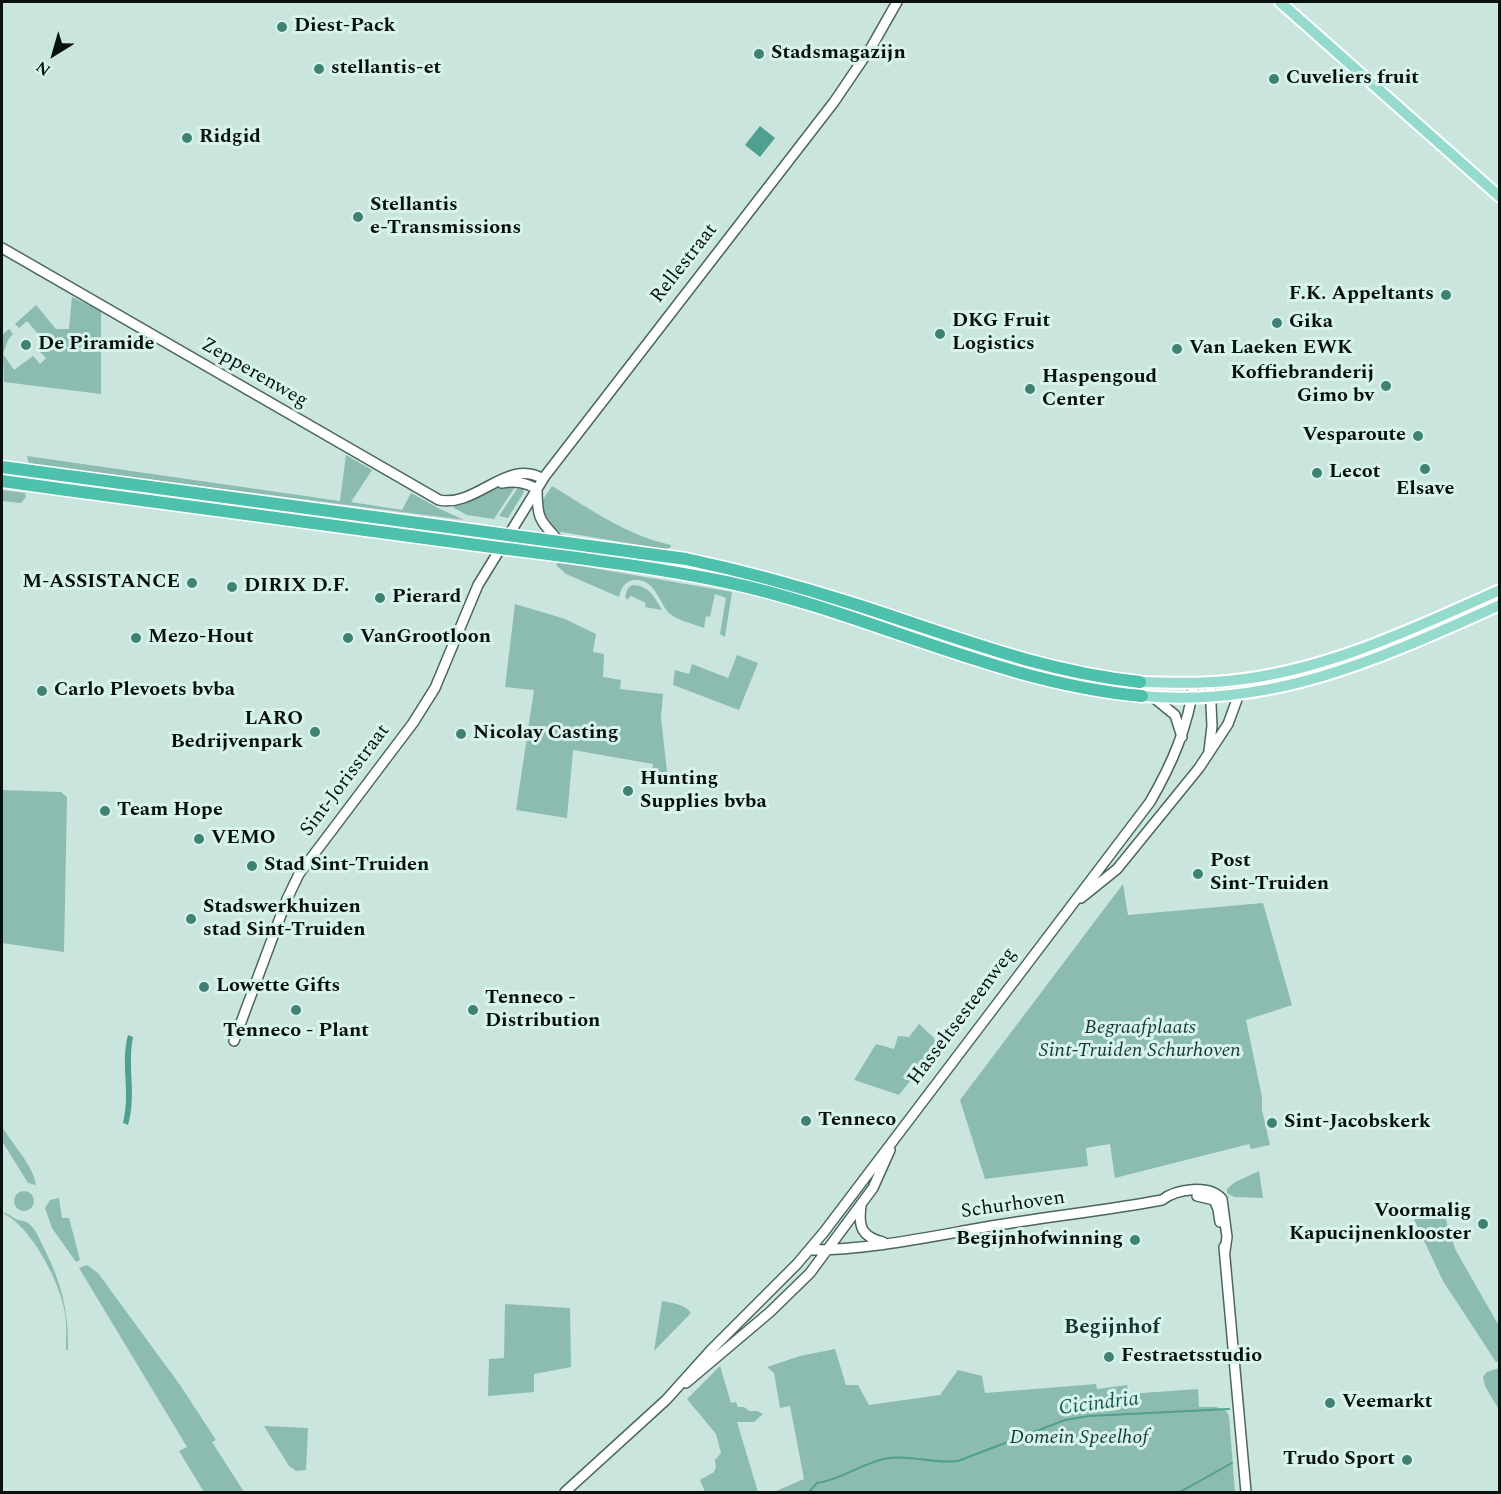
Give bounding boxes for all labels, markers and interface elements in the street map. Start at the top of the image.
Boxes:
place label: Diest-Pack [294,15,396,39]
marker: Diest-Pack [275,20,289,34]
north arrow [24,24,84,84]
place label: Stadsmagazijn [771,42,906,66]
marker: Stadsmagazijn [752,47,766,61]
text: N [31,55,56,82]
place label: stellantis-et [331,57,441,81]
marker: stellantis-et [312,62,326,76]
place label: Cuveliers fruit [1286,67,1419,91]
marker: Cuveliers fruit [1267,72,1281,86]
place label: Ridgid [199,126,261,150]
marker: Ridgid [180,131,194,145]
place label: Stellantis e-Transmissions [370,194,521,241]
marker: Stellantis e-Transmissions [351,210,365,224]
street label: Rellestraat [646,219,724,309]
place label: F.K. Appeltants [1289,283,1434,307]
marker: F.K. Appeltants [1439,288,1453,302]
place label: DKG Fruit Logistics [952,310,1050,357]
place label: Gika [1289,311,1333,335]
marker: Gika [1270,316,1284,330]
marker: DKG Fruit Logistics [933,327,947,341]
place label: De Piramide [38,333,155,357]
street label: Zepperenweg [196,334,312,414]
place label: Van Laeken EWK [1189,337,1353,361]
marker: De Piramide [19,338,33,352]
marker: Van Laeken EWK [1170,342,1184,356]
place label: Koffiebranderij Gimo bv [1231,362,1374,409]
place label: Haspengoud Center [1042,366,1157,413]
marker: Koffiebranderij Gimo bv [1379,379,1393,393]
marker: Haspengoud Center [1023,382,1037,396]
place label: Vesparoute [1302,424,1406,448]
marker: Vesparoute [1411,429,1425,443]
place label: Lecot [1329,461,1380,485]
marker: Elsave [1418,462,1432,476]
marker: Lecot [1310,466,1324,480]
place label: Elsave [1396,478,1454,502]
place label: M-ASSISTANCE [22,571,180,595]
place label: DIRIX D.F. [244,575,349,599]
marker: M-ASSISTANCE [185,576,199,590]
marker: DIRIX D.F. [225,580,239,594]
place label: Pierard [392,586,461,610]
marker: Pierard [373,591,387,605]
place label: Mezo-Hout [148,626,254,650]
place label: VanGrootloon [360,626,491,650]
marker: Mezo-Hout [129,631,143,645]
marker: VanGrootloon [341,631,355,645]
place label: Carlo Plevoets bvba [54,679,235,703]
marker: Carlo Plevoets bvba [35,684,49,698]
place label: LARO Bedrijvenpark [170,708,303,755]
street label: Sint-Jorisstraat [296,720,396,842]
place label: Nicolay Casting [473,722,618,746]
marker: LARO Bedrijvenpark [308,725,322,739]
marker: Nicolay Casting [454,727,468,741]
place label: Hunting Supplies bvba [640,768,767,815]
marker: Hunting Supplies bvba [621,784,635,798]
place label: Team Hope [117,799,223,823]
marker: Team Hope [98,804,112,818]
place label: VEMO [211,827,276,851]
marker: VEMO [192,832,206,846]
place label: Post Sint-Truiden [1210,850,1329,897]
place label: Stad Sint-Truiden [264,854,429,878]
marker: Stad Sint-Truiden [245,859,259,873]
marker: Post Sint-Truiden [1191,867,1205,881]
place label: Stadswerkhuizen stad Sint-Truiden [203,896,365,943]
marker: Stadswerkhuizen stad Sint-Truiden [184,912,198,926]
street label: Hasseltsesteenweg [903,943,1023,1091]
place label: Lowette Gifts [216,975,340,999]
marker: Lowette Gifts [197,980,211,994]
place label: Tenneco - Distribution [485,987,600,1034]
marker: Tenneco - Plant [289,1003,303,1017]
marker: Tenneco - Distribution [466,1003,480,1017]
park label: Begraafplaats Sint-Truiden Schurhoven [1039,1017,1241,1064]
place label: Tenneco - Plant [223,1020,369,1044]
place label: Tenneco [818,1109,896,1133]
place label: Sint-Jacobskerk [1284,1111,1431,1135]
marker: Tenneco [799,1114,813,1128]
marker: Sint-Jacobskerk [1265,1116,1279,1130]
street label: Schurhoven [959,1187,1067,1225]
place label: Voormalig Kapucijnenklooster [1289,1200,1471,1247]
marker: Voormalig Kapucijnenklooster [1476,1217,1490,1231]
place label: Begijnhofwinning [956,1228,1123,1252]
marker: Begijnhofwinning [1128,1233,1142,1247]
district label: Begijnhof [1064,1316,1160,1342]
place label: Festraetsstudio [1121,1345,1262,1369]
marker: Festraetsstudio [1102,1350,1116,1364]
water label: Cicindria [1057,1388,1141,1422]
place label: Veemarkt [1342,1391,1432,1415]
marker: Veemarkt [1323,1396,1337,1410]
park label: Domein Speelhof [1009,1427,1149,1451]
place label: Trudo Sport [1283,1448,1395,1472]
marker: Trudo Sport [1400,1453,1414,1467]

